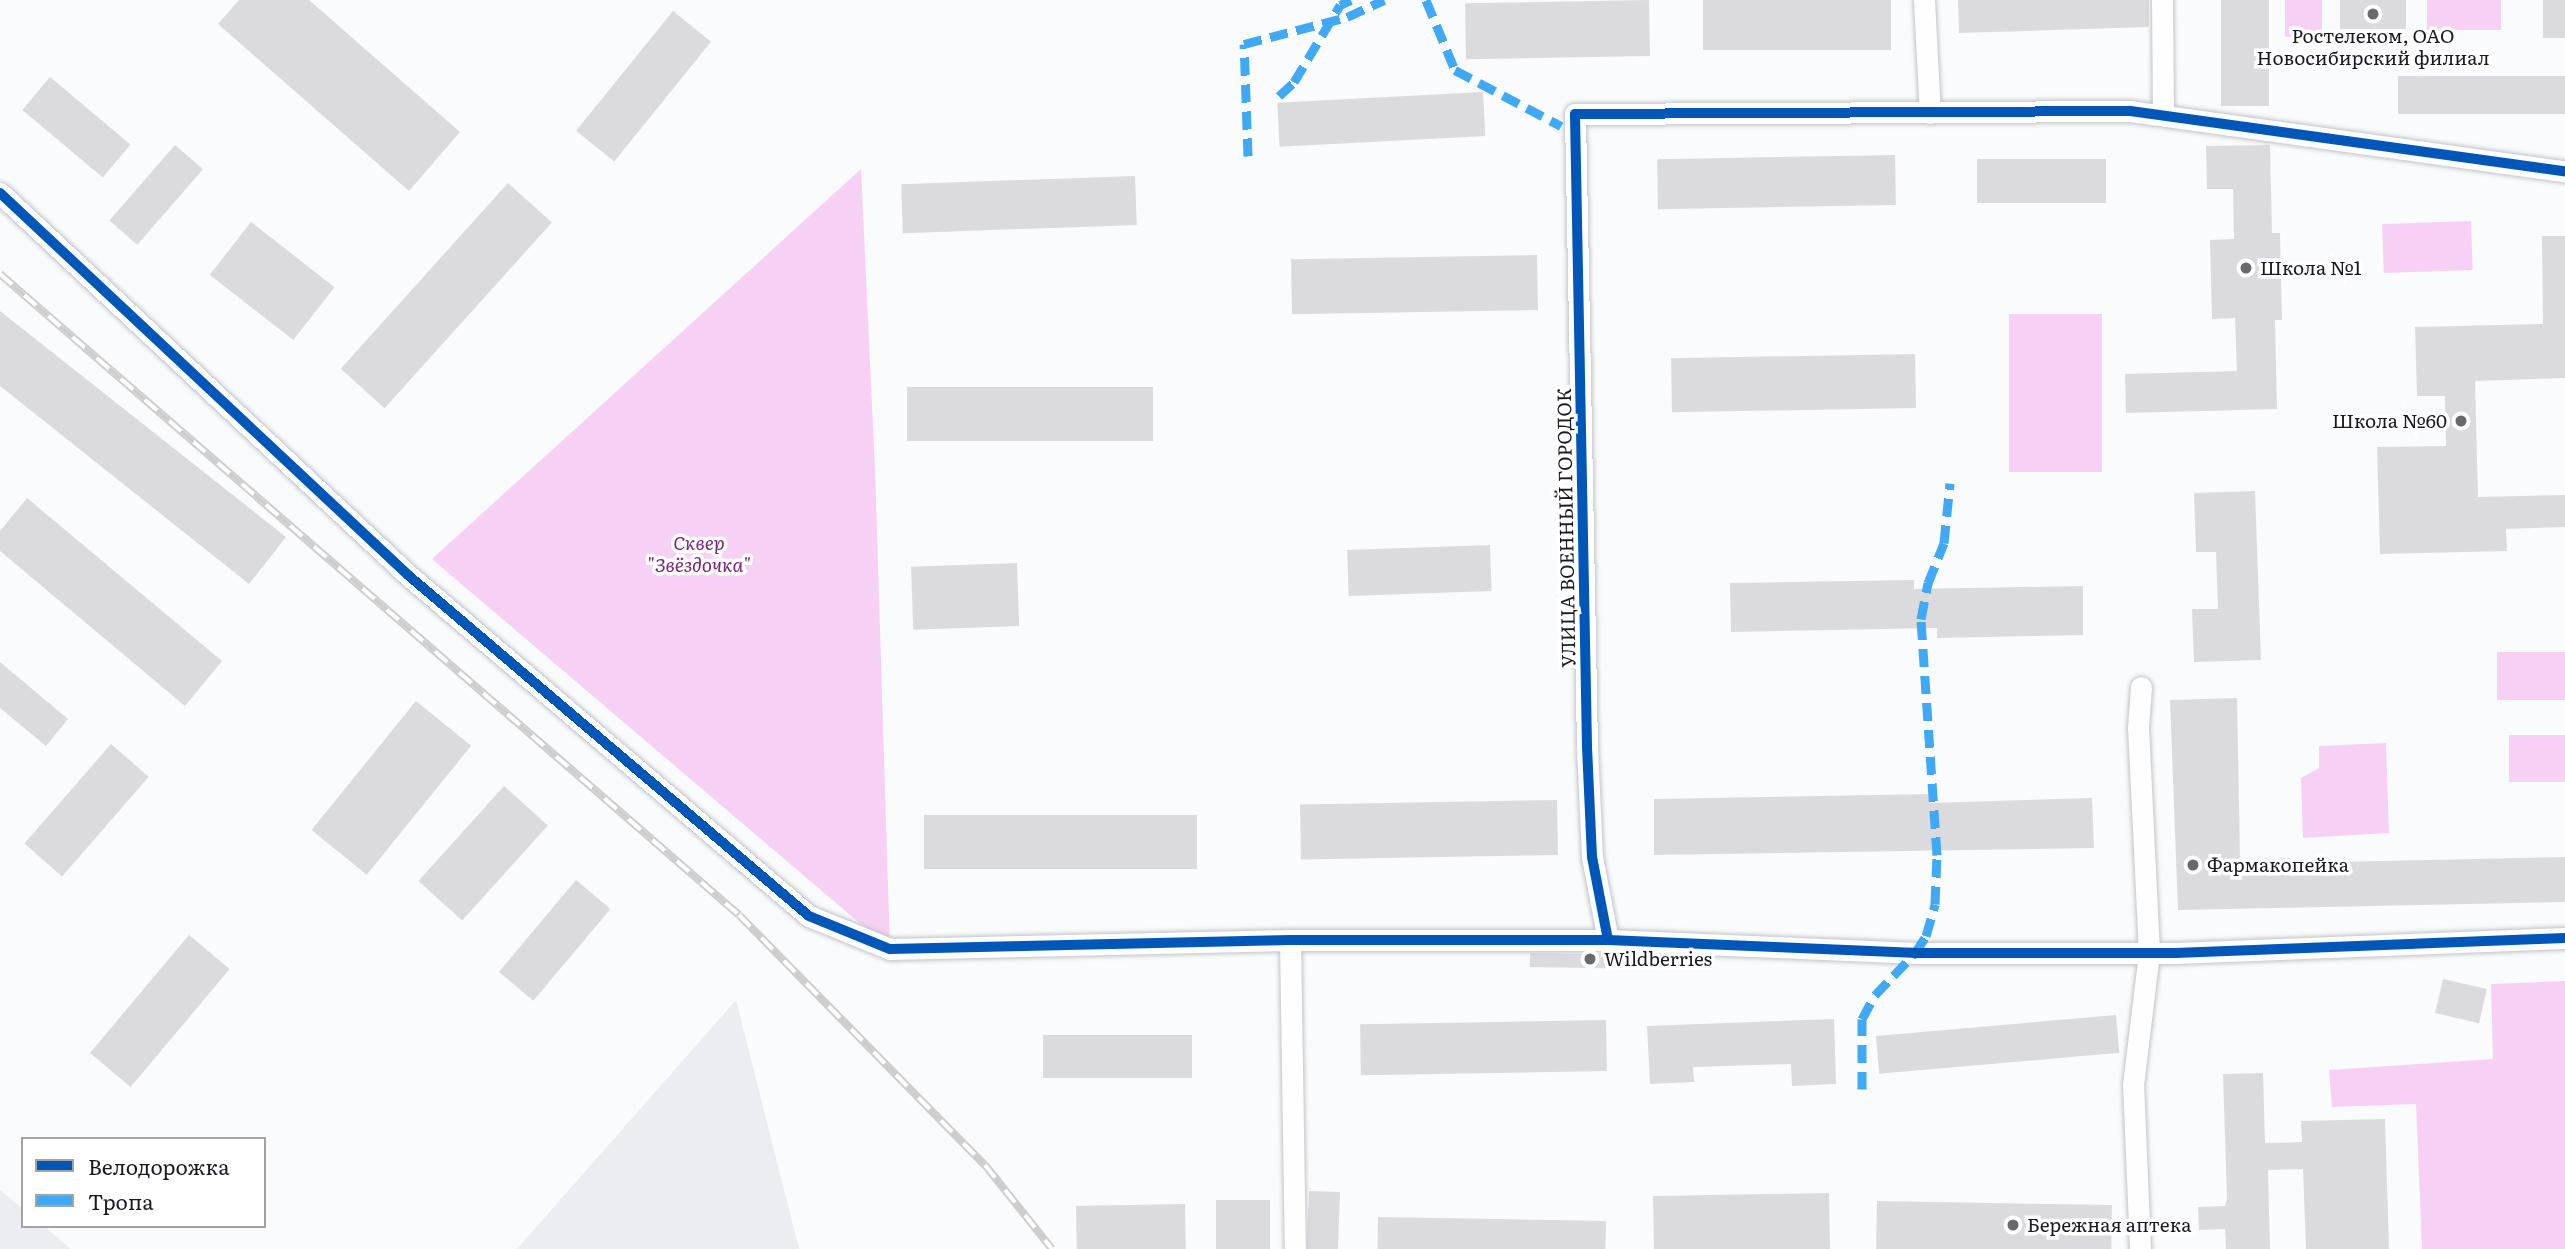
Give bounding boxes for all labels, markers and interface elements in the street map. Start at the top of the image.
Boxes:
marker: Ростелеком, ОАО Новосибирский филиал [2365,6,2381,22]
place label: Ростелеком, ОАО Новосибирский филиал [2256,25,2490,69]
place label: Школа №1 [2260,257,2362,279]
marker: Школа №1 [2238,260,2254,276]
street label: УЛИЦА ВОЕННЫЙ ГОРОДОК [1552,388,1580,668]
place label: Школа №60 [2332,410,2447,432]
marker: Школа №60 [2453,413,2469,429]
park label: Сквер "Звёздочка" [647,532,751,576]
place label: Фармакопейка [2207,854,2349,876]
marker: Фармакопейка [2185,857,2201,873]
place label: Wildberries [1604,948,1712,970]
marker: Wildberries [1582,951,1598,967]
legend [21,1137,266,1228]
text: Велодорожка [88,1150,229,1181]
text: Тропа [88,1185,153,1216]
place label: Бережная аптека [2027,1214,2191,1236]
marker: Бережная аптека [2005,1217,2021,1233]

